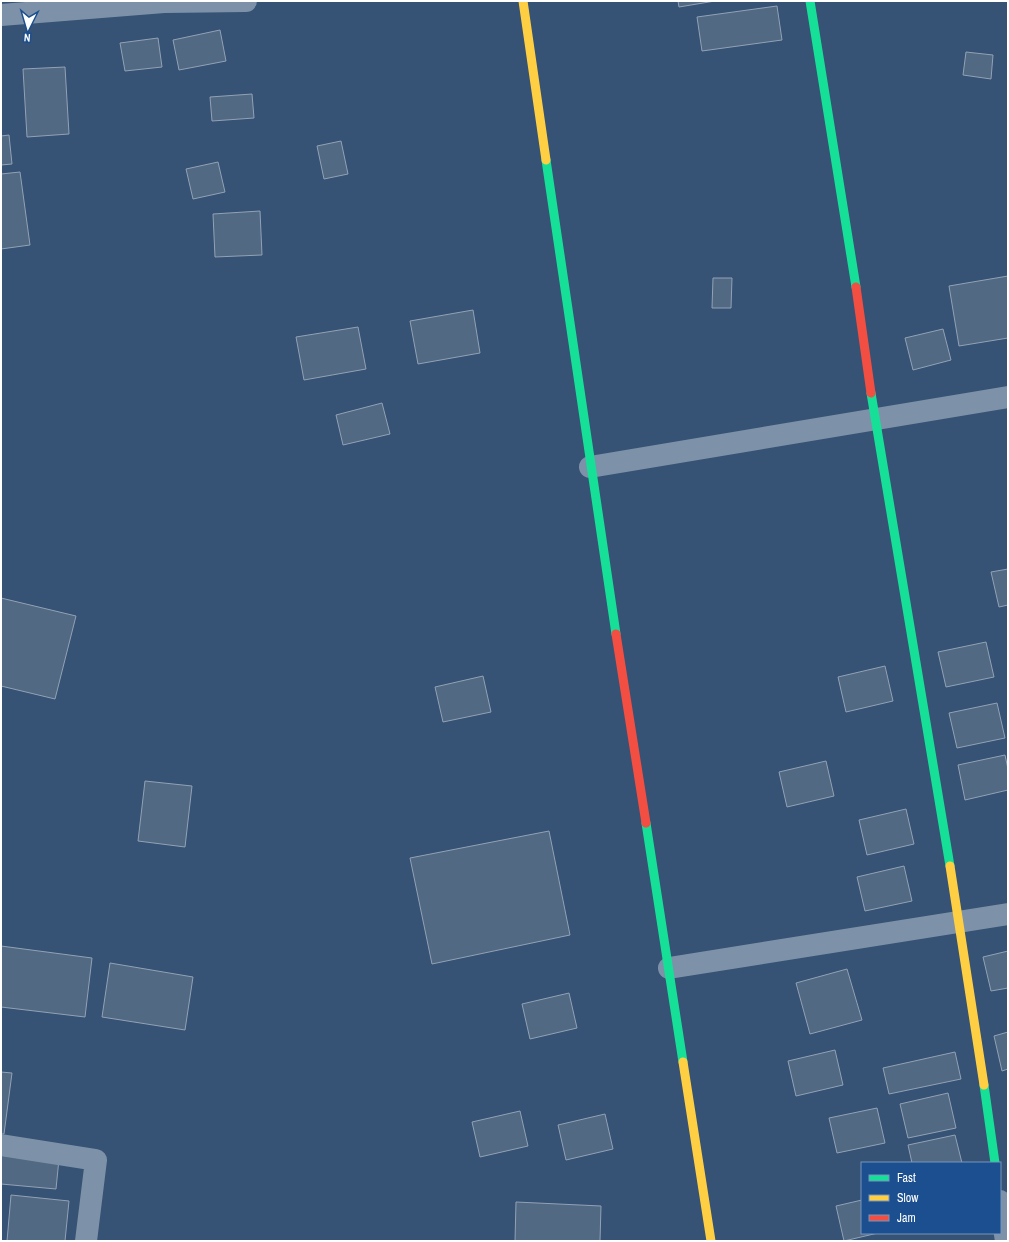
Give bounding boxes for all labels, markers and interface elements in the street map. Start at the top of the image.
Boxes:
north arrow [8,8,48,48]
text: N [23,31,31,45]
legend [861,1162,1001,1234]
text: Fast [897,1170,916,1186]
text: Slow [897,1190,919,1206]
text: Jam [897,1210,916,1226]

